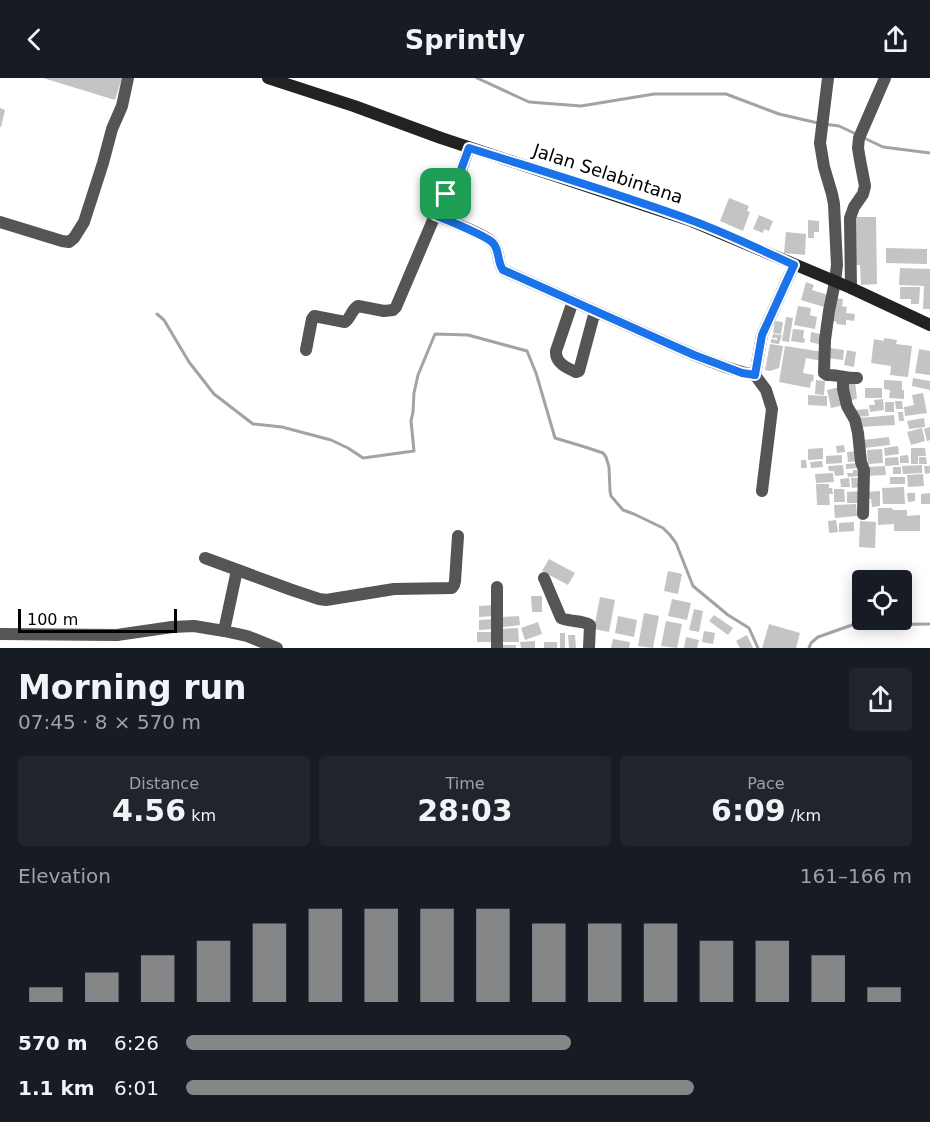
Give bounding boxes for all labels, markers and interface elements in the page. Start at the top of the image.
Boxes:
icon: back [18,23,51,56]
icon: share [879,23,912,56]
text: Sprintly [405,24,525,55]
street label: Jalan Selabintana [530,139,686,208]
pin [420,168,471,219]
icon: arrive [429,177,462,210]
map controls [852,570,912,630]
button: locate [852,570,912,630]
scale bar [18,606,177,634]
text: 100 m [27,610,78,629]
text: Morning run [18,668,246,707]
button: share [849,668,912,731]
text: 07:45 · 8 × 570 m [18,710,201,734]
text: Distance [129,774,199,793]
text: Time [445,774,485,793]
text: Pace [747,774,785,793]
text: 4.56 [112,793,186,828]
text: 28:03 [417,793,513,828]
text: 6:09 [711,793,786,828]
text: km [186,806,216,825]
text: /km [786,806,821,825]
text: Elevation [18,864,111,888]
text: 161–166 m [800,864,912,888]
text: 570 m [18,1031,88,1055]
text: 6:26 [114,1031,159,1055]
text: 1.1 km [18,1076,95,1100]
text: 6:01 [114,1076,159,1100]

